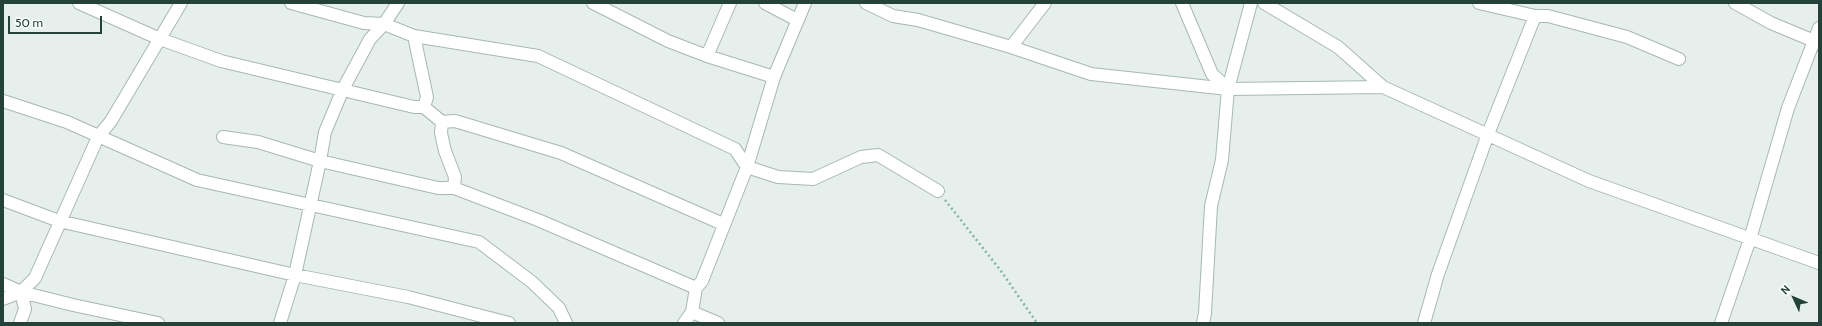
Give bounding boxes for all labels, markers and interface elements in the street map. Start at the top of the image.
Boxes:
scale bar [10,8,104,34]
text: 50 m [15,15,43,30]
north arrow [1774,278,1814,318]
text: N [1778,282,1793,297]

